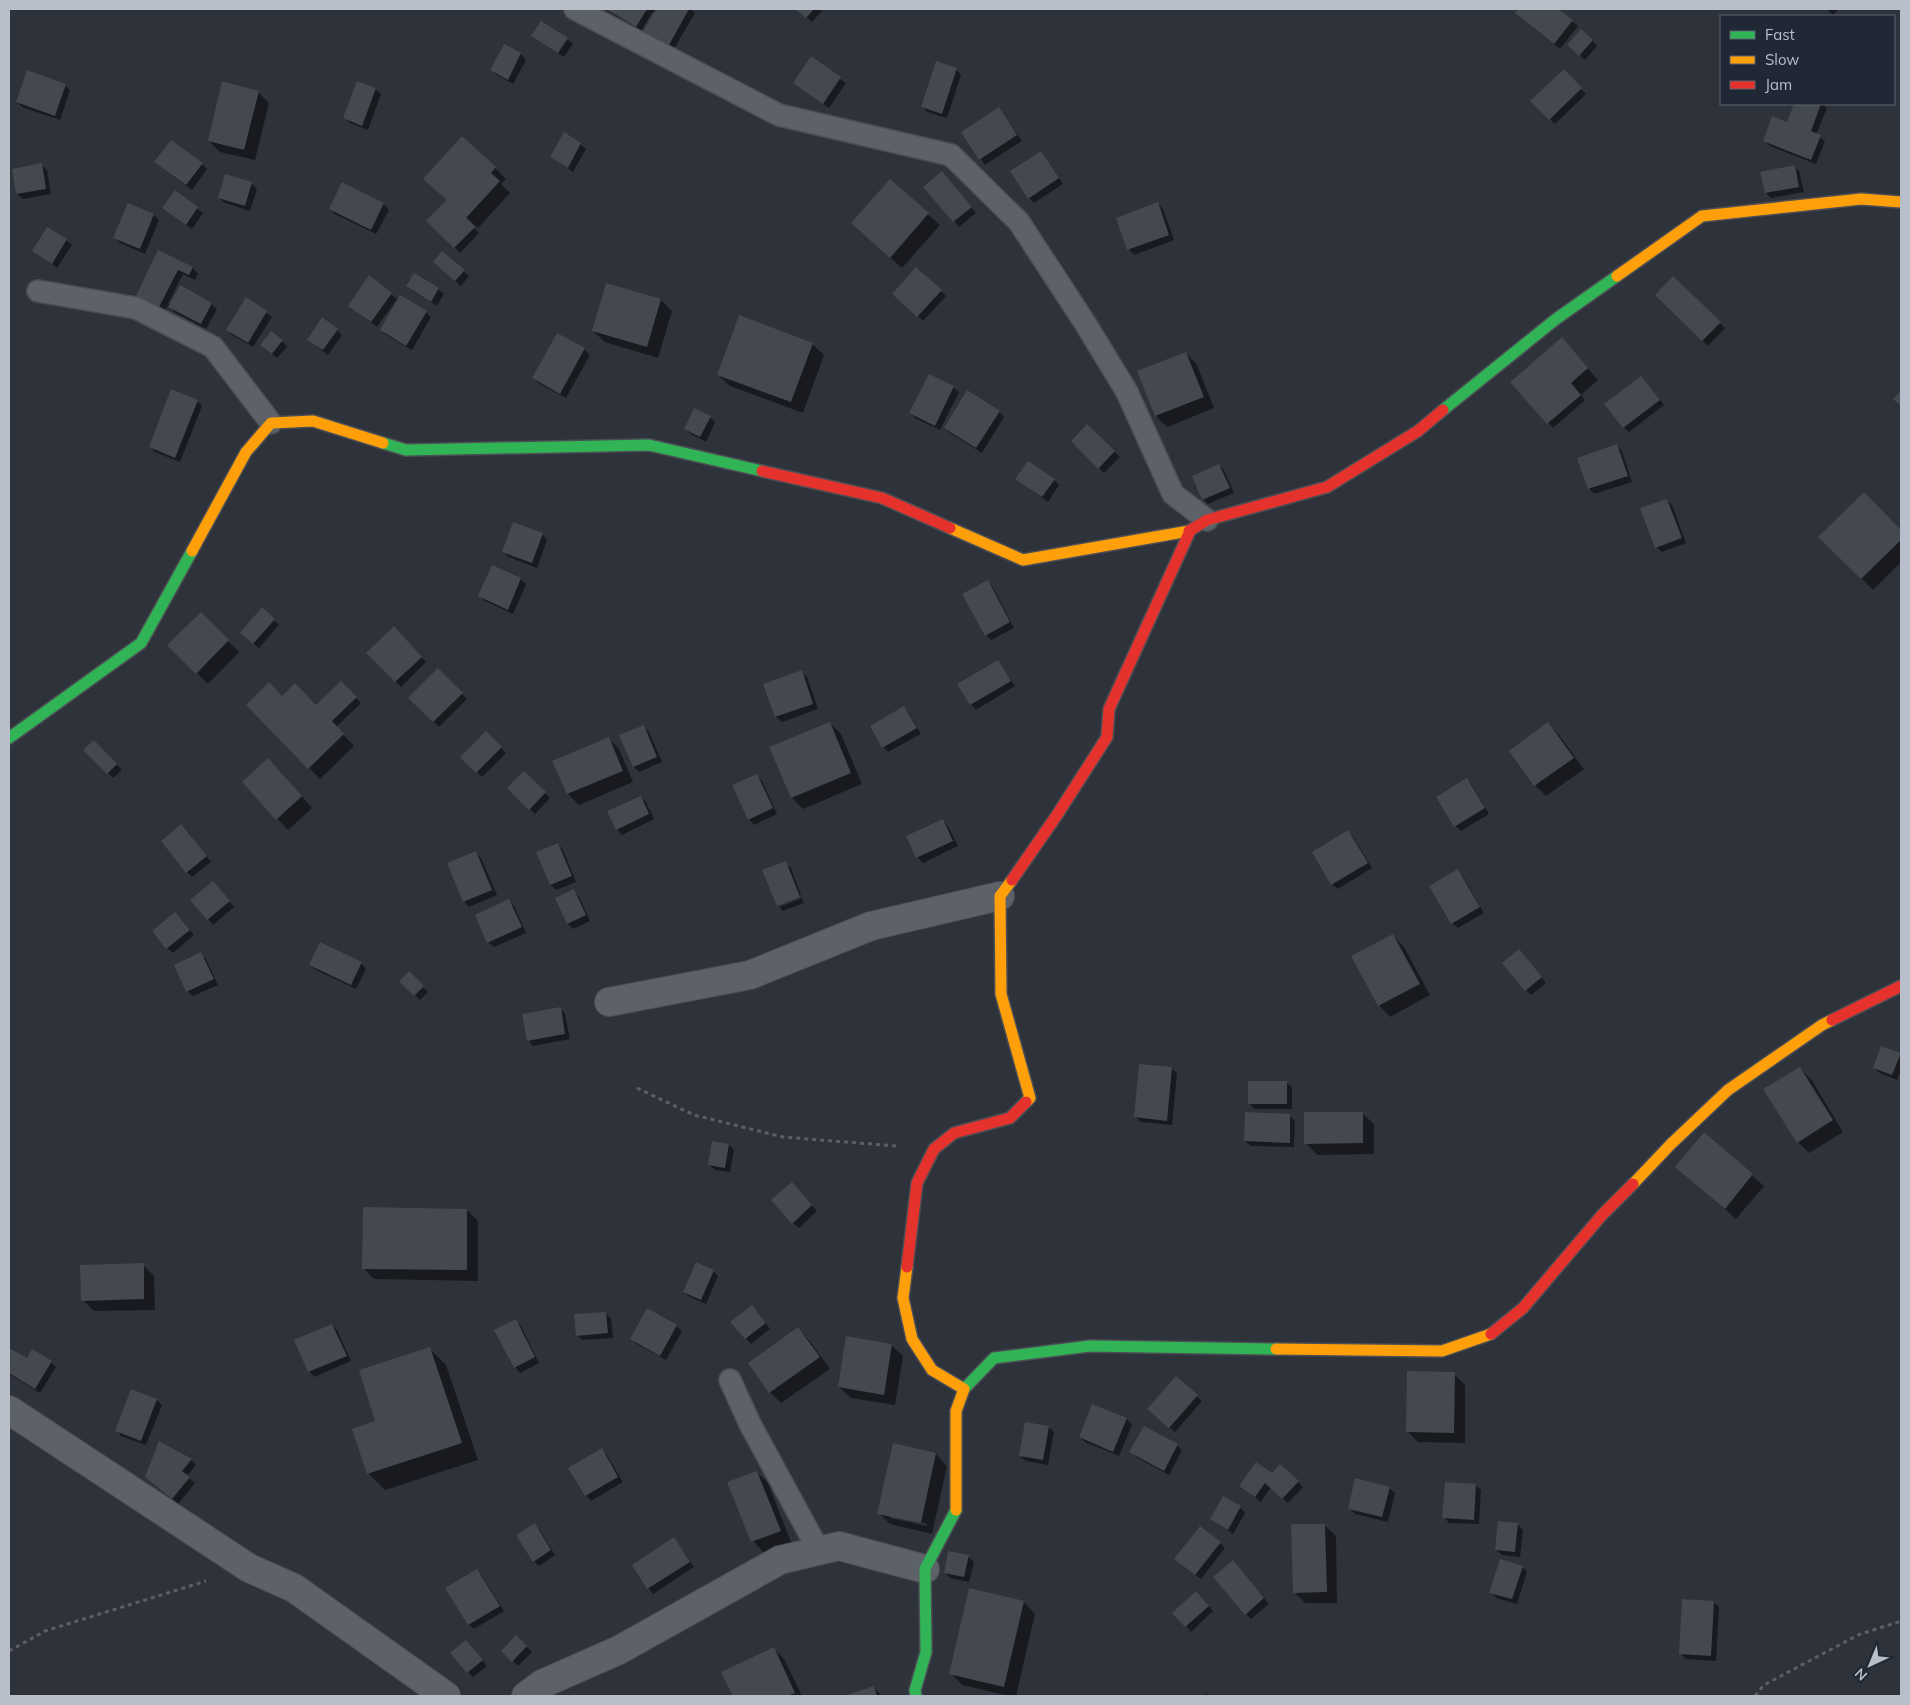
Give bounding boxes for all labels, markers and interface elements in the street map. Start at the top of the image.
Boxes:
legend [1720,15,1895,105]
text: Fast [1765,25,1795,44]
text: Slow [1765,50,1799,69]
text: Jam [1765,75,1792,94]
north arrow [1845,1640,1895,1690]
text: N [1851,1664,1871,1684]

